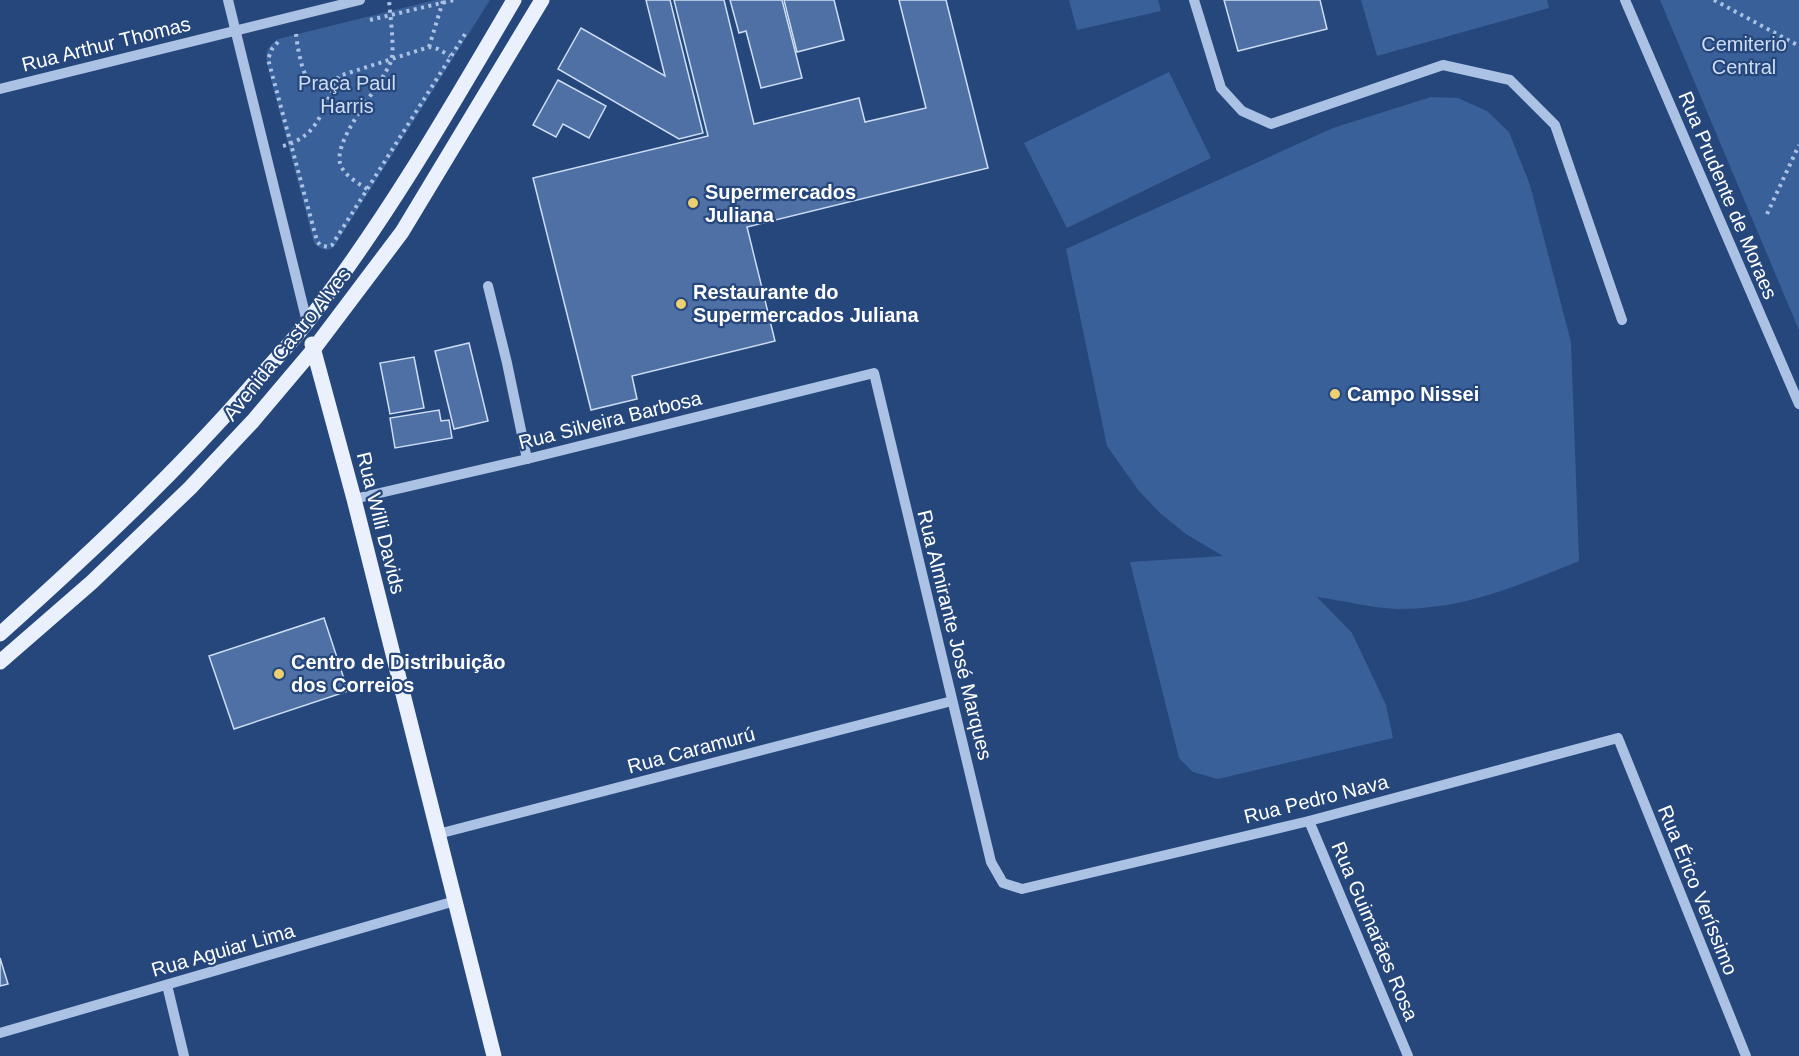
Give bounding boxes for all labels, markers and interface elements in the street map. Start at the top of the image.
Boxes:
street label: Rua Arthur Thomas [19,12,193,76]
park label: Cemiterio Central [1701,33,1787,78]
park label: Praça Paul Harris [298,72,396,117]
street label: Rua Prudente de Moraes [1674,88,1782,302]
place label: Supermercados Juliana [705,181,856,226]
marker: Supermercados Juliana [686,196,700,210]
street label: Avenida Castro Alves [219,263,355,425]
place label: Restaurante do Supermercados Juliana [693,281,920,326]
marker: Restaurante do Supermercados Juliana [674,297,688,311]
place label: Campo Nissei [1347,383,1479,405]
street label: Rua Silveira Barbosa [516,386,705,453]
marker: Campo Nissei [1328,387,1342,401]
street label: Rua Willi Davids [353,450,409,596]
street label: Rua Almirante José Marques [913,508,997,762]
place label: Centro de Distribuição dos Correios [291,651,505,696]
marker: Centro de Distribuição dos Correios [272,667,286,681]
street label: Rua Caramurú [625,722,757,778]
street label: Rua Pedro Nava [1242,770,1391,828]
street label: Rua Érico Veríssimo [1654,802,1742,978]
street label: Rua Guimarães Rosa [1327,838,1423,1025]
street label: Rua Aguiar Lima [149,919,298,981]

